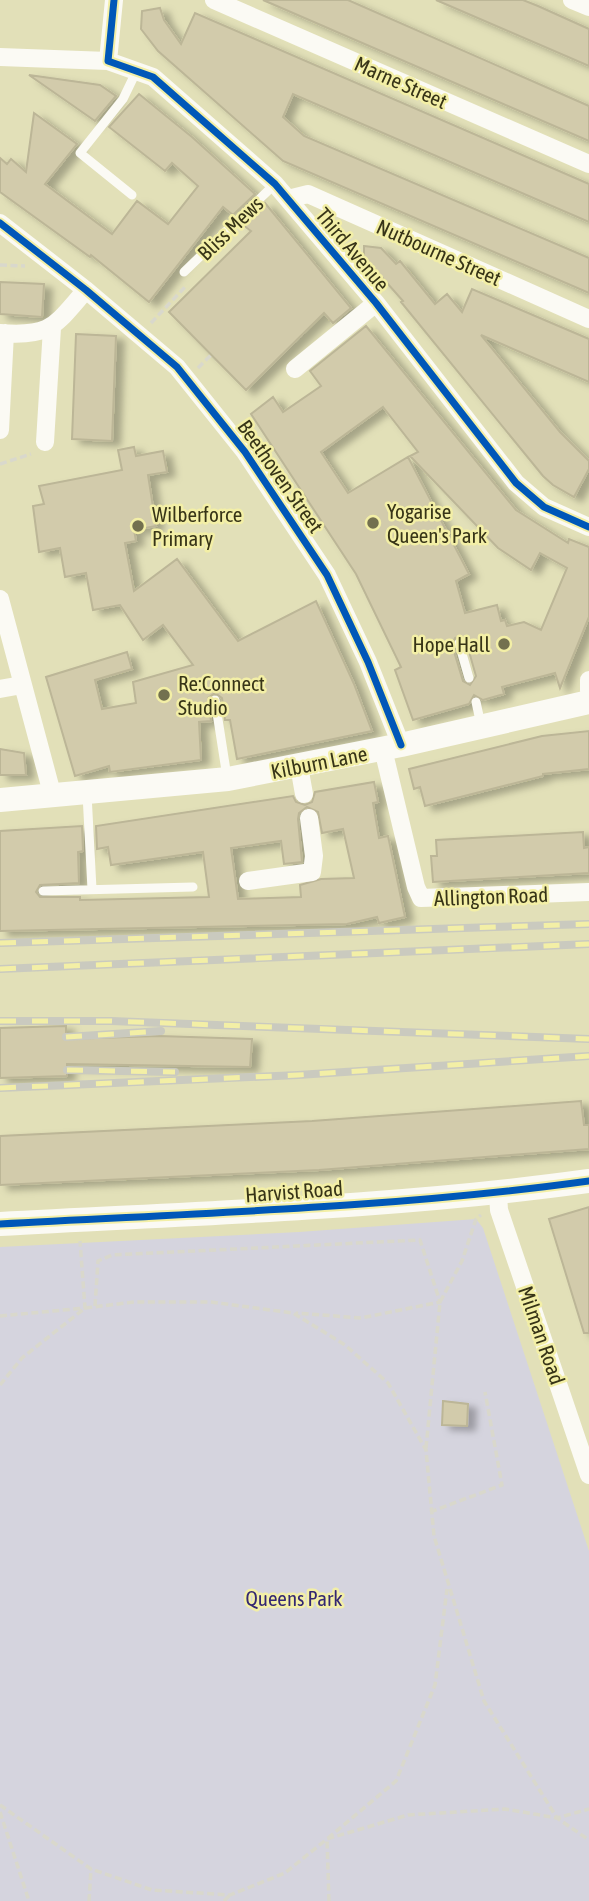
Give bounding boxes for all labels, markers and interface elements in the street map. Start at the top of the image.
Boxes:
street label: Marne Street [351,51,451,113]
street label: Bliss Mews [192,191,268,265]
street label: Third Avenue [311,203,395,295]
street label: Nutbourne Street [373,214,505,290]
street label: Beethoven Street [233,415,329,537]
place label: Yogarise Queen's Park [387,499,487,547]
place label: Wilberforce Primary [152,502,242,550]
marker: Yogarise Queen's Park [365,515,381,531]
marker: Wilberforce Primary [130,518,146,534]
place label: Hope Hall [412,632,490,656]
marker: Hope Hall [496,636,512,652]
place label: Re:Connect Studio [178,671,265,719]
marker: Re:Connect Studio [156,687,172,703]
street label: Kilburn Lane [269,741,369,783]
street label: Allington Road [433,882,549,910]
street label: Harvist Road [244,1176,344,1206]
street label: Milman Road [514,1283,570,1387]
park label: Queens Park [246,1586,342,1610]

